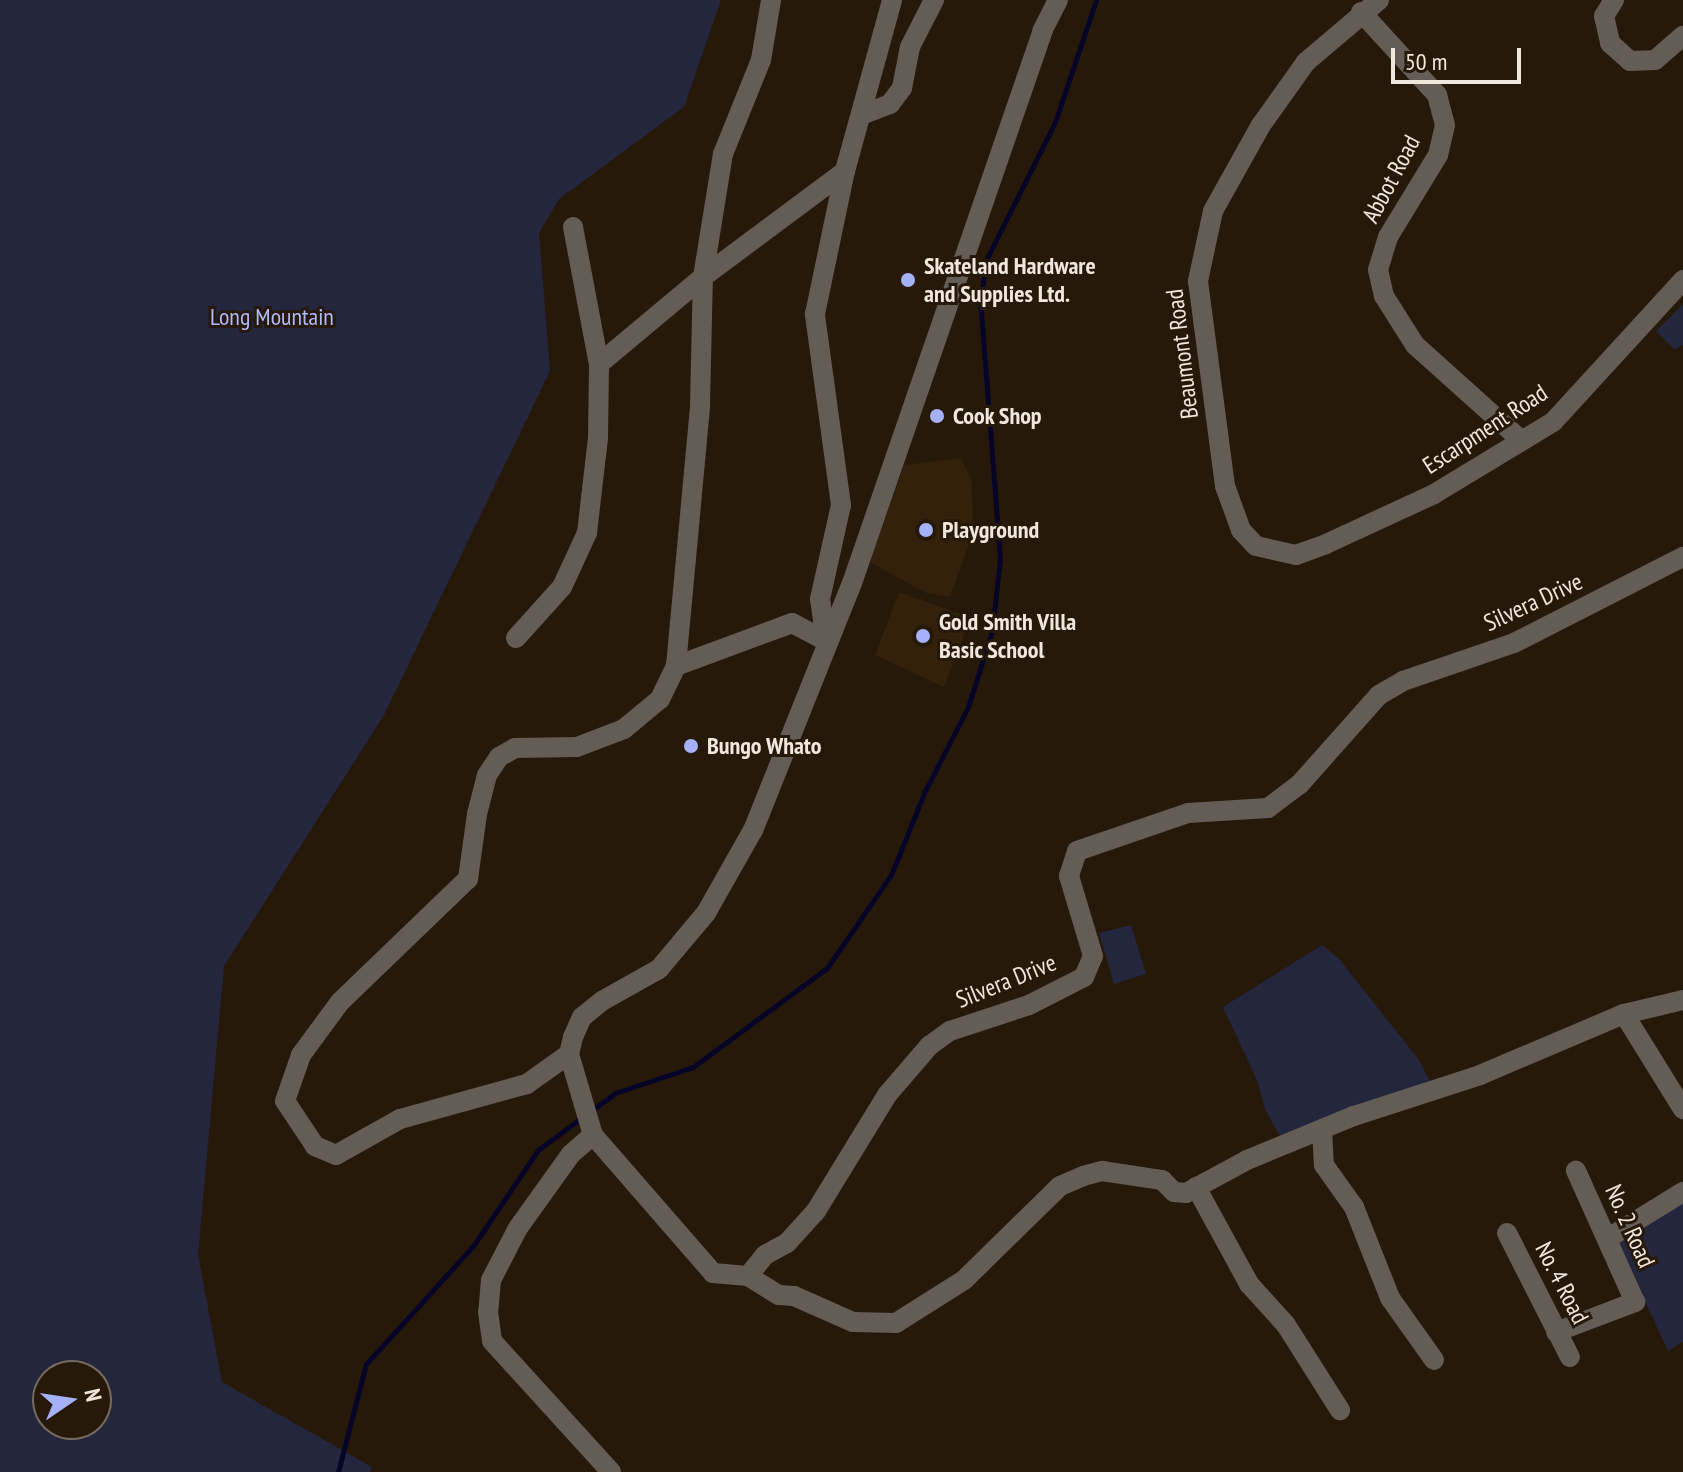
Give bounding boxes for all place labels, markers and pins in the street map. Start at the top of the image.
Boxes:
place label: Skateland Hardware and Supplies Ltd. [924,252,1096,308]
marker: Skateland Hardware and Supplies Ltd. [899,271,917,289]
place label: Cook Shop [953,402,1042,430]
marker: Cook Shop [928,407,946,425]
place label: Playground [942,516,1039,544]
marker: Playground [917,521,935,539]
place label: Gold Smith Villa Basic School [939,608,1077,664]
marker: Gold Smith Villa Basic School [914,627,932,645]
place label: Bungo Whato [707,732,822,760]
marker: Bungo Whato [682,737,700,755]

